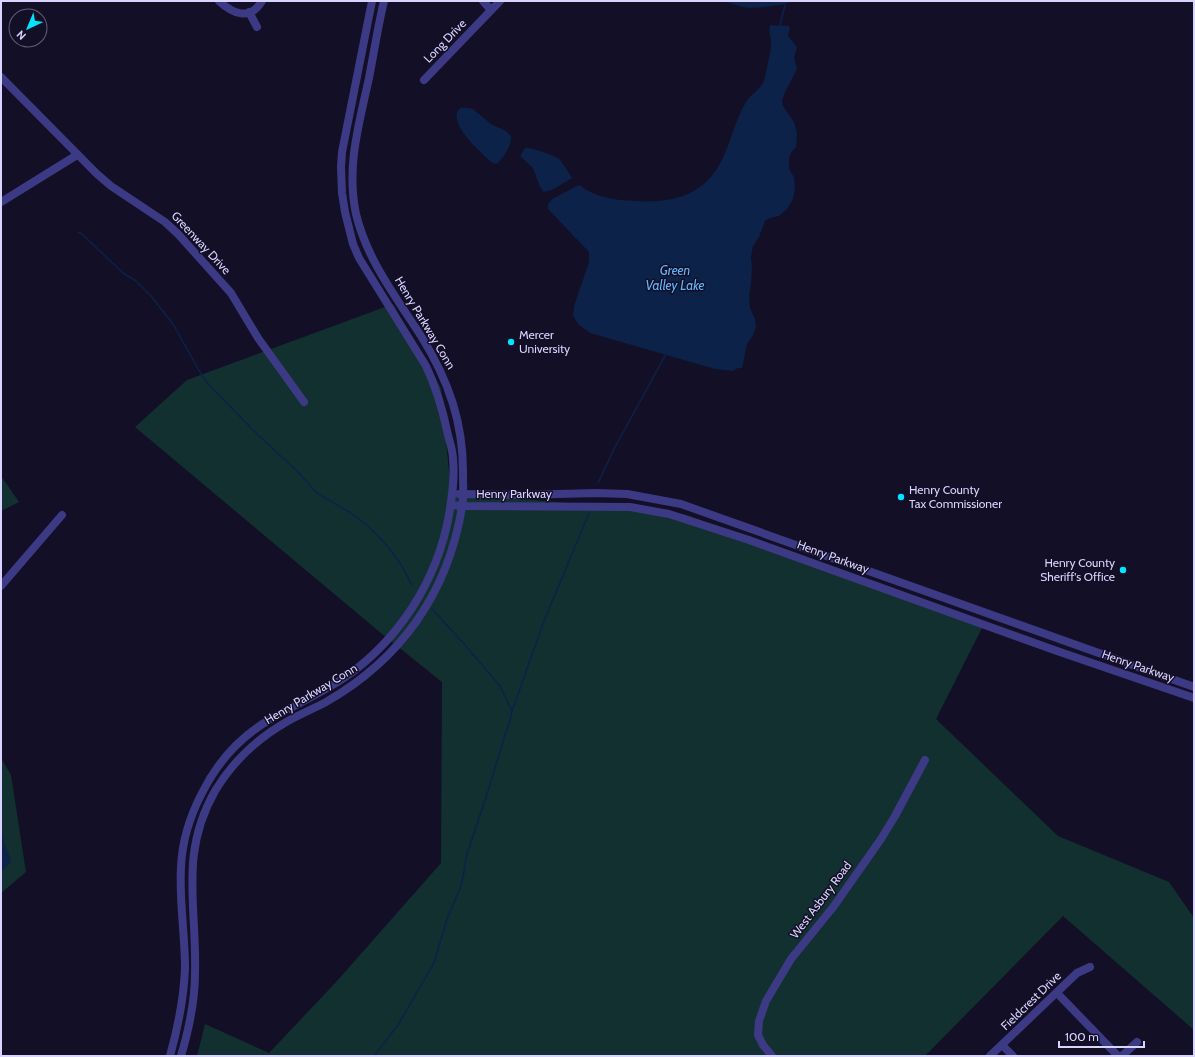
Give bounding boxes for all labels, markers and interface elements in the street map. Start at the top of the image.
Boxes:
north arrow [8,8,48,48]
street label: Long Drive [420,16,469,66]
text: N [13,27,29,43]
street label: Greenway Drive [168,208,234,277]
water label: Green Valley Lake [645,262,705,293]
street label: Henry Parkway Conn [392,274,459,372]
place label: Mercer University [519,327,570,356]
marker: Mercer University [506,337,516,347]
place label: Henry County Tax Commissioner [909,482,1002,511]
street label: Henry Parkway [476,486,552,501]
marker: Henry County Tax Commissioner [896,492,906,502]
street label: Henry Parkway [795,537,871,577]
place label: Henry County Sheriff's Office [1040,555,1115,584]
marker: Henry County Sheriff's Office [1118,565,1128,575]
street label: Henry Parkway [1100,646,1176,685]
street label: Henry Parkway Conn [262,660,360,727]
street label: West Asbury Road [787,858,854,941]
street label: Fieldcrest Drive [997,968,1064,1033]
scale bar [1059,1023,1144,1049]
text: 100 m [1065,1029,1099,1044]

